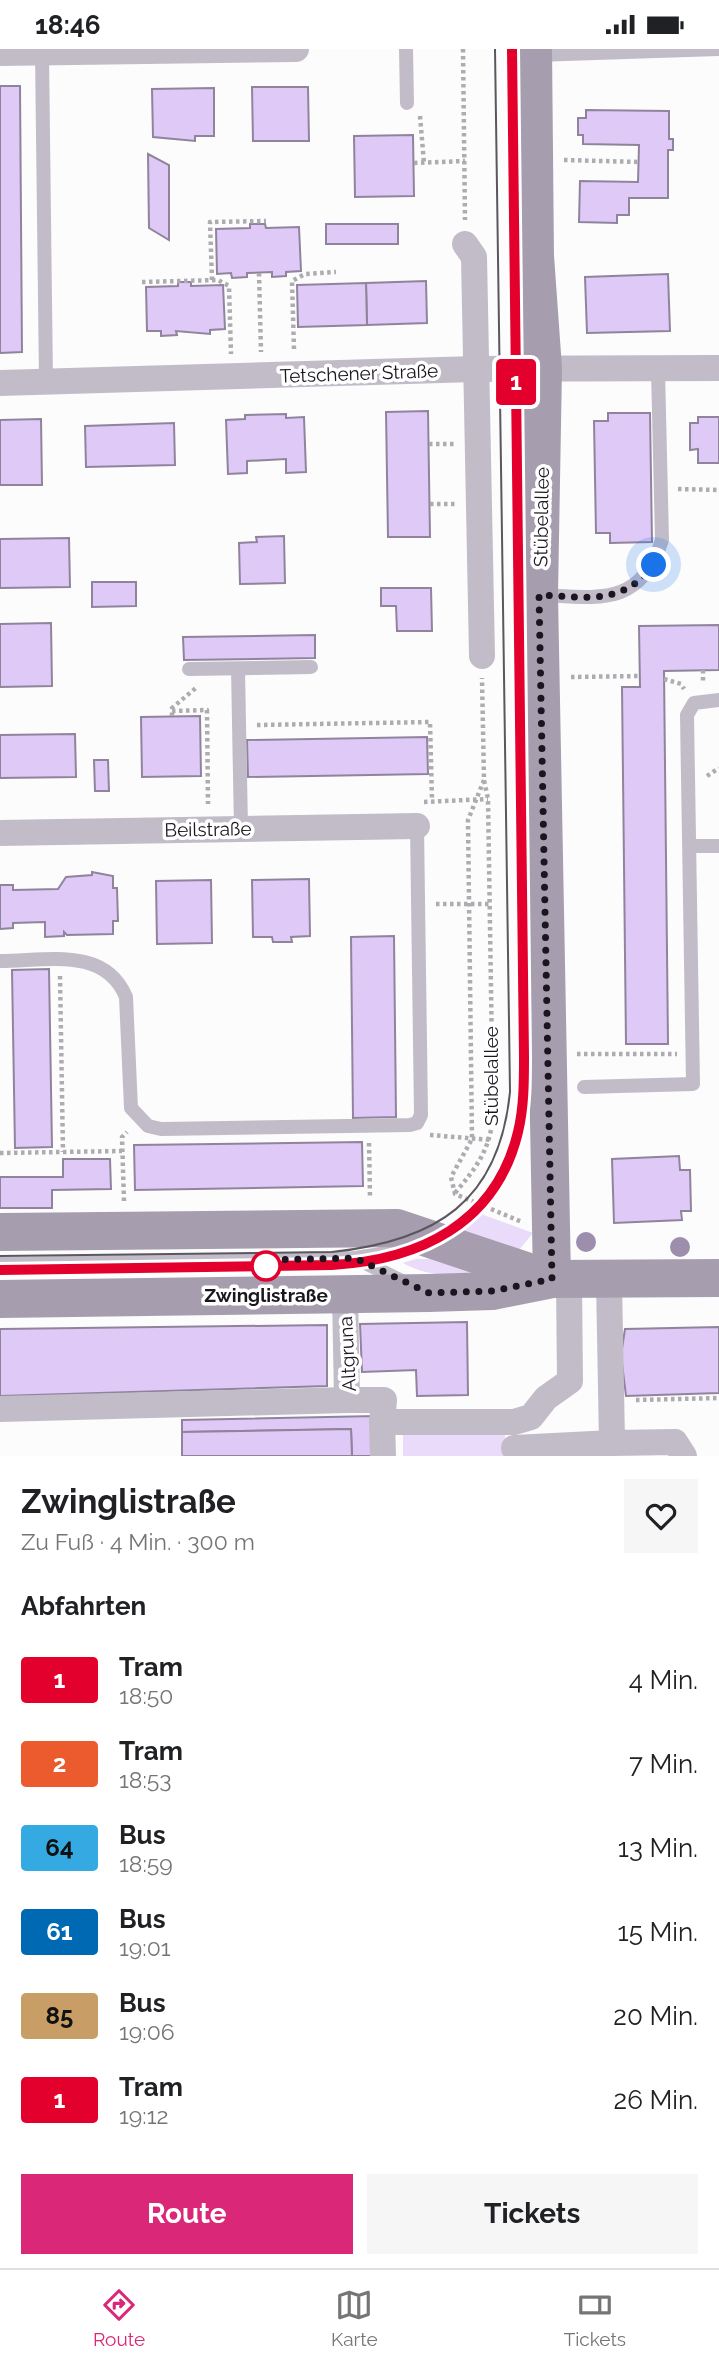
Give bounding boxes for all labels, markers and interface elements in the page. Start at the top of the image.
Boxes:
text: 18:46 [35,10,101,40]
street label: Tetschener Straße [279,359,439,387]
line badge: 1 [493,359,539,405]
text: 1 [510,367,522,396]
street label: Stübelallee [529,467,553,567]
your location [636,547,671,582]
street label: Beilstraße [164,817,252,841]
street label: Stübelallee [480,1026,502,1126]
marker: Zwinglistraße [251,1251,281,1281]
place label: Zwinglistraße [204,1284,328,1306]
street label: Altgruna [334,1316,360,1392]
button: heart [624,1479,698,1553]
text: Zwinglistraße [21,1482,236,1521]
text: Zu Fuß · 4 Min. · 300 m [21,1528,255,1555]
text: Abfahrten [21,1591,146,1621]
text: Tram [119,1652,183,1682]
text: 1 [54,1665,65,1694]
text: 4 Min. [629,1665,698,1695]
text: 18:50 [119,1682,173,1709]
text: Tram [119,1736,183,1766]
text: 2 [53,1749,66,1778]
text: 7 Min. [629,1749,698,1779]
text: 18:53 [119,1766,172,1793]
text: Bus [119,1820,166,1850]
text: 64 [45,1833,74,1862]
text: 13 Min. [618,1833,698,1863]
text: 18:59 [119,1850,173,1877]
text: Bus [119,1904,166,1934]
text: 61 [46,1917,73,1946]
text: 15 Min. [618,1917,698,1947]
text: 19:01 [119,1934,171,1961]
text: Bus [119,1988,166,2018]
text: 85 [46,2001,73,2030]
text: 20 Min. [613,2001,698,2031]
text: 19:06 [119,2018,175,2045]
text: Tram [119,2072,183,2102]
text: 1 [54,2085,65,2114]
text: 26 Min. [614,2085,698,2115]
text: 19:12 [119,2102,168,2129]
button: Route [21,2174,353,2254]
button: Tickets [367,2174,698,2254]
tab: Route [93,2286,145,2350]
tab: Karte [331,2286,378,2350]
tab: Tickets [564,2286,626,2350]

